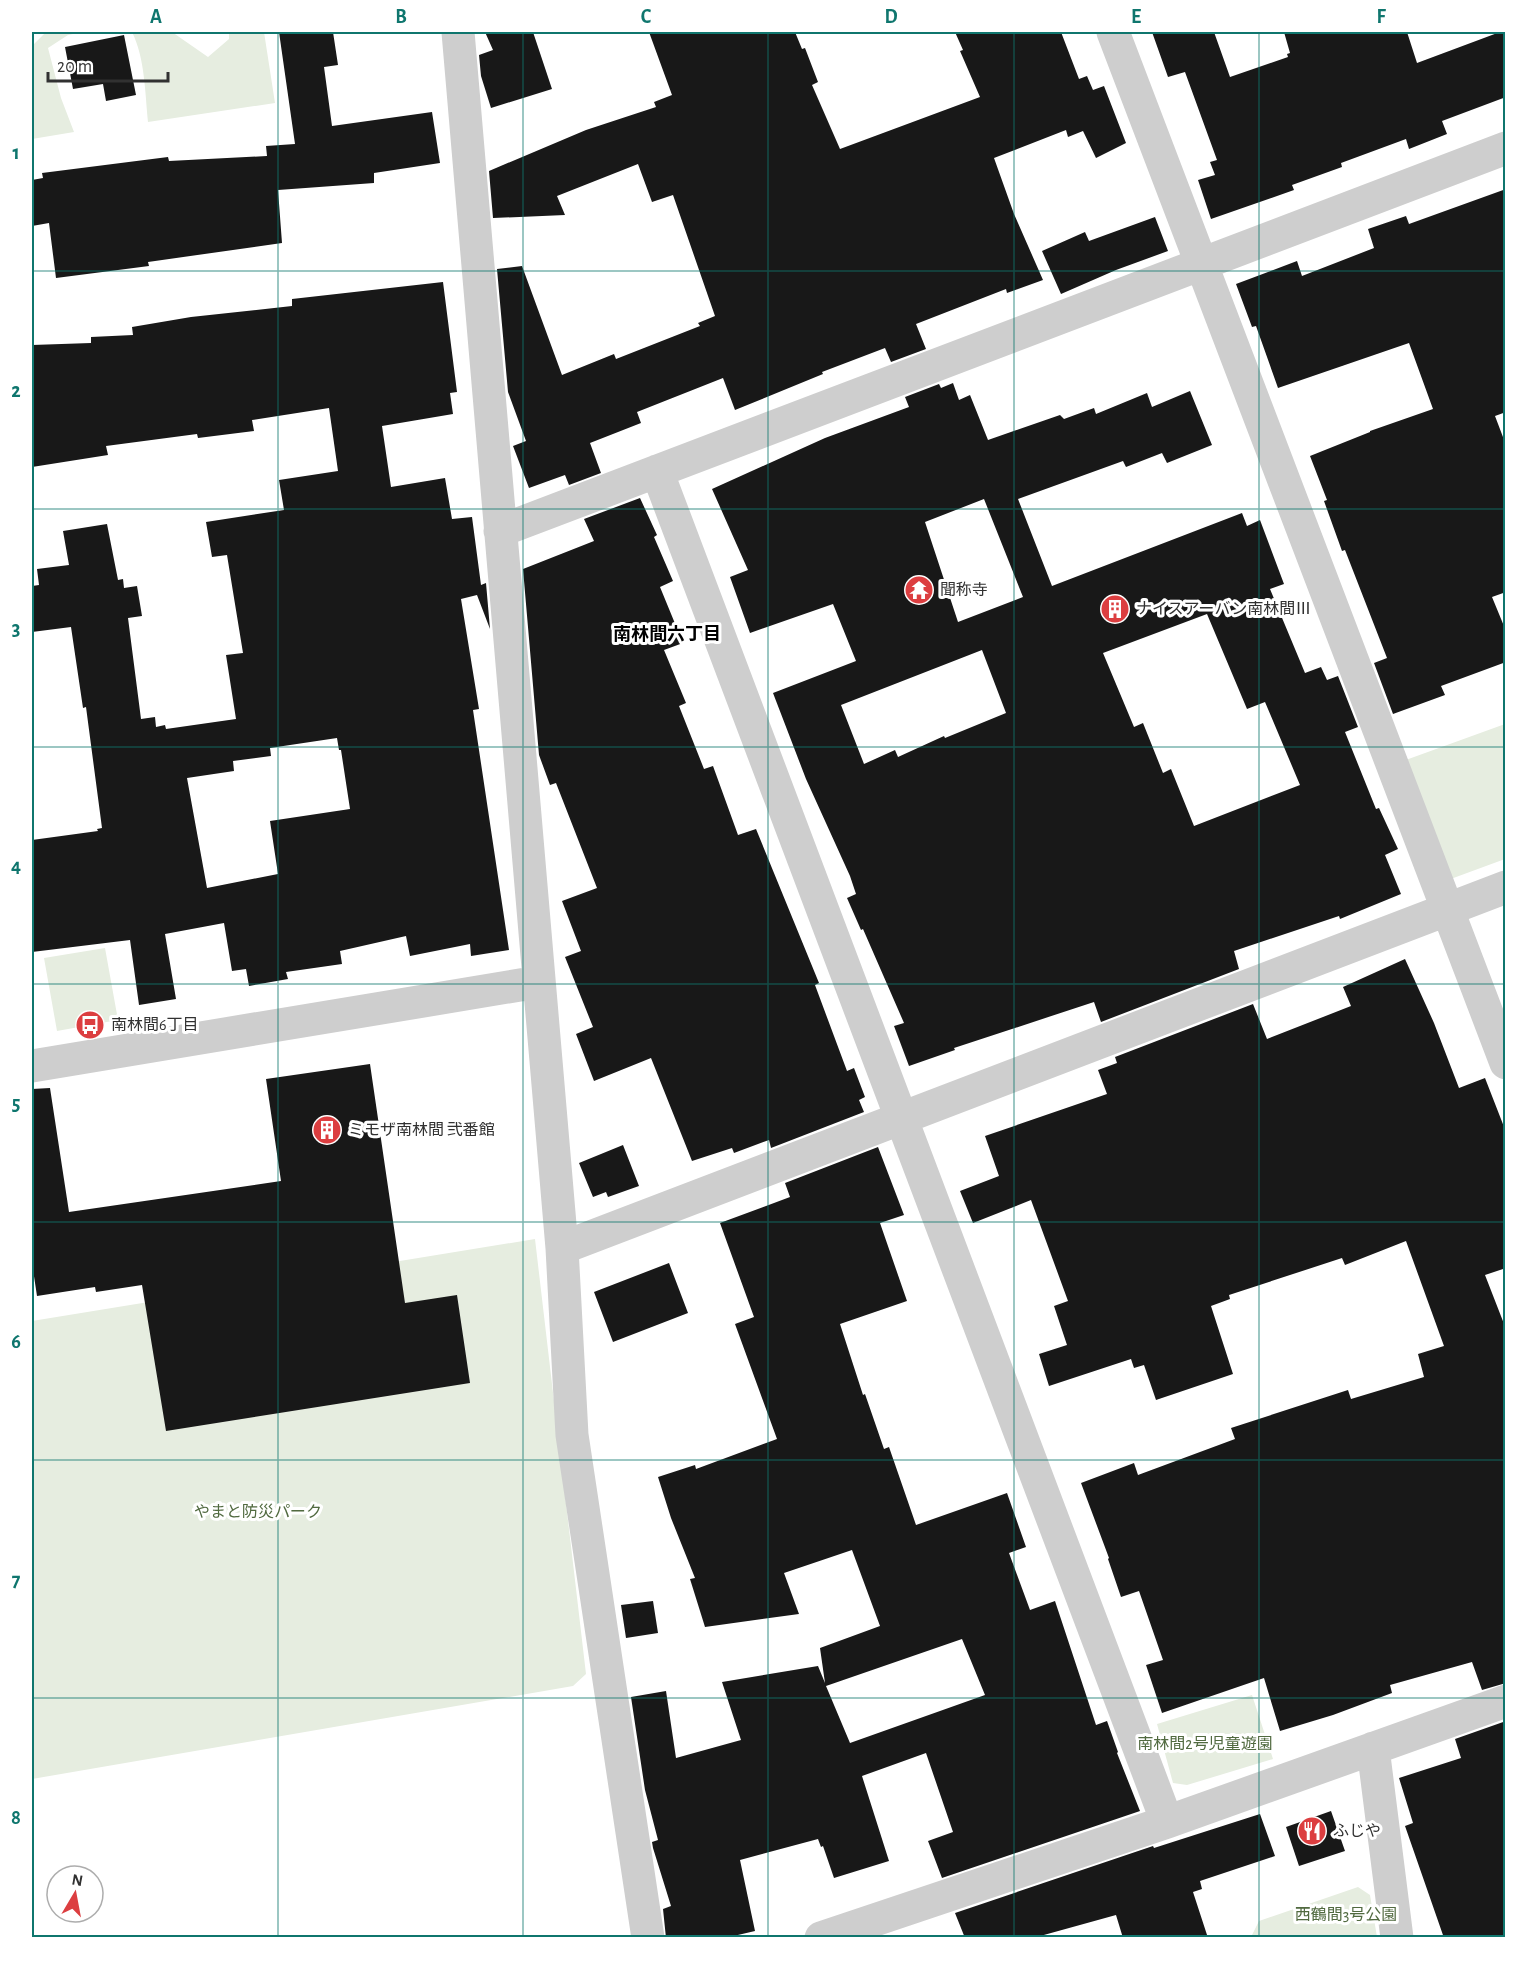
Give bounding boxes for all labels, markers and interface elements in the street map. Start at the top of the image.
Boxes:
text: A [150,7,162,27]
text: B [395,7,407,27]
text: C [641,7,652,27]
text: D [884,7,898,27]
text: E [1131,7,1141,27]
text: F [1376,7,1386,27]
scale bar [48,45,168,83]
text: 20 m [57,58,92,76]
text: 1 [12,143,20,163]
text: 2 [11,381,21,401]
temple icon: 聞称寺 [903,574,935,606]
place label: 聞称寺 [940,581,988,598]
building icon: ナイスアーバン南林間Ⅲ [1099,593,1131,625]
place label: ナイスアーバン南林間Ⅲ [1136,600,1311,617]
text: 3 [12,619,20,639]
district label: 南林間六丁目 [613,625,721,644]
text: 4 [11,856,21,876]
bus stop icon: 南林間6丁目 [74,1009,106,1041]
place label: 南林間6丁目 [111,1017,199,1033]
text: 5 [12,1094,20,1114]
building icon: ミモザ南林間 弐番館 [311,1114,343,1146]
place label: ミモザ南林間 弐番館 [348,1121,495,1138]
text: 6 [11,1332,21,1352]
park label: やまと防災パーク [194,1503,322,1520]
text: 7 [12,1570,21,1590]
park label: 南林間2号児童遊園 [1137,1735,1273,1752]
text: 8 [11,1808,21,1828]
restaurant icon: ふじや [1296,1815,1328,1847]
place label: ふじや [1333,1823,1381,1839]
north arrow [45,1864,105,1924]
text: N [71,1871,84,1889]
park label: 西鶴間3号公園 [1295,1906,1397,1923]

